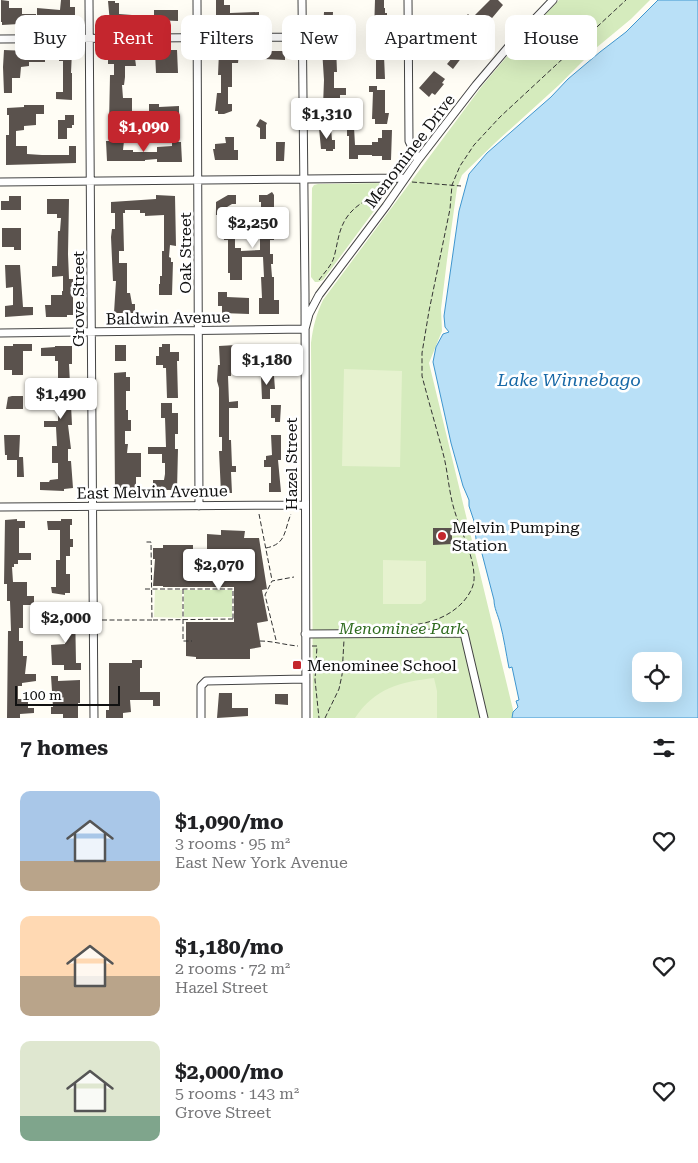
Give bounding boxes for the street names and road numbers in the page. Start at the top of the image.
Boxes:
street label: Menominee Drive [361,90,459,212]
street label: Oak Street [176,212,195,294]
street label: Grove Street [69,251,88,347]
street label: Baldwin Avenue [106,307,231,329]
street label: Hazel Street [282,418,301,510]
street label: East Melvin Avenue [76,481,228,503]

